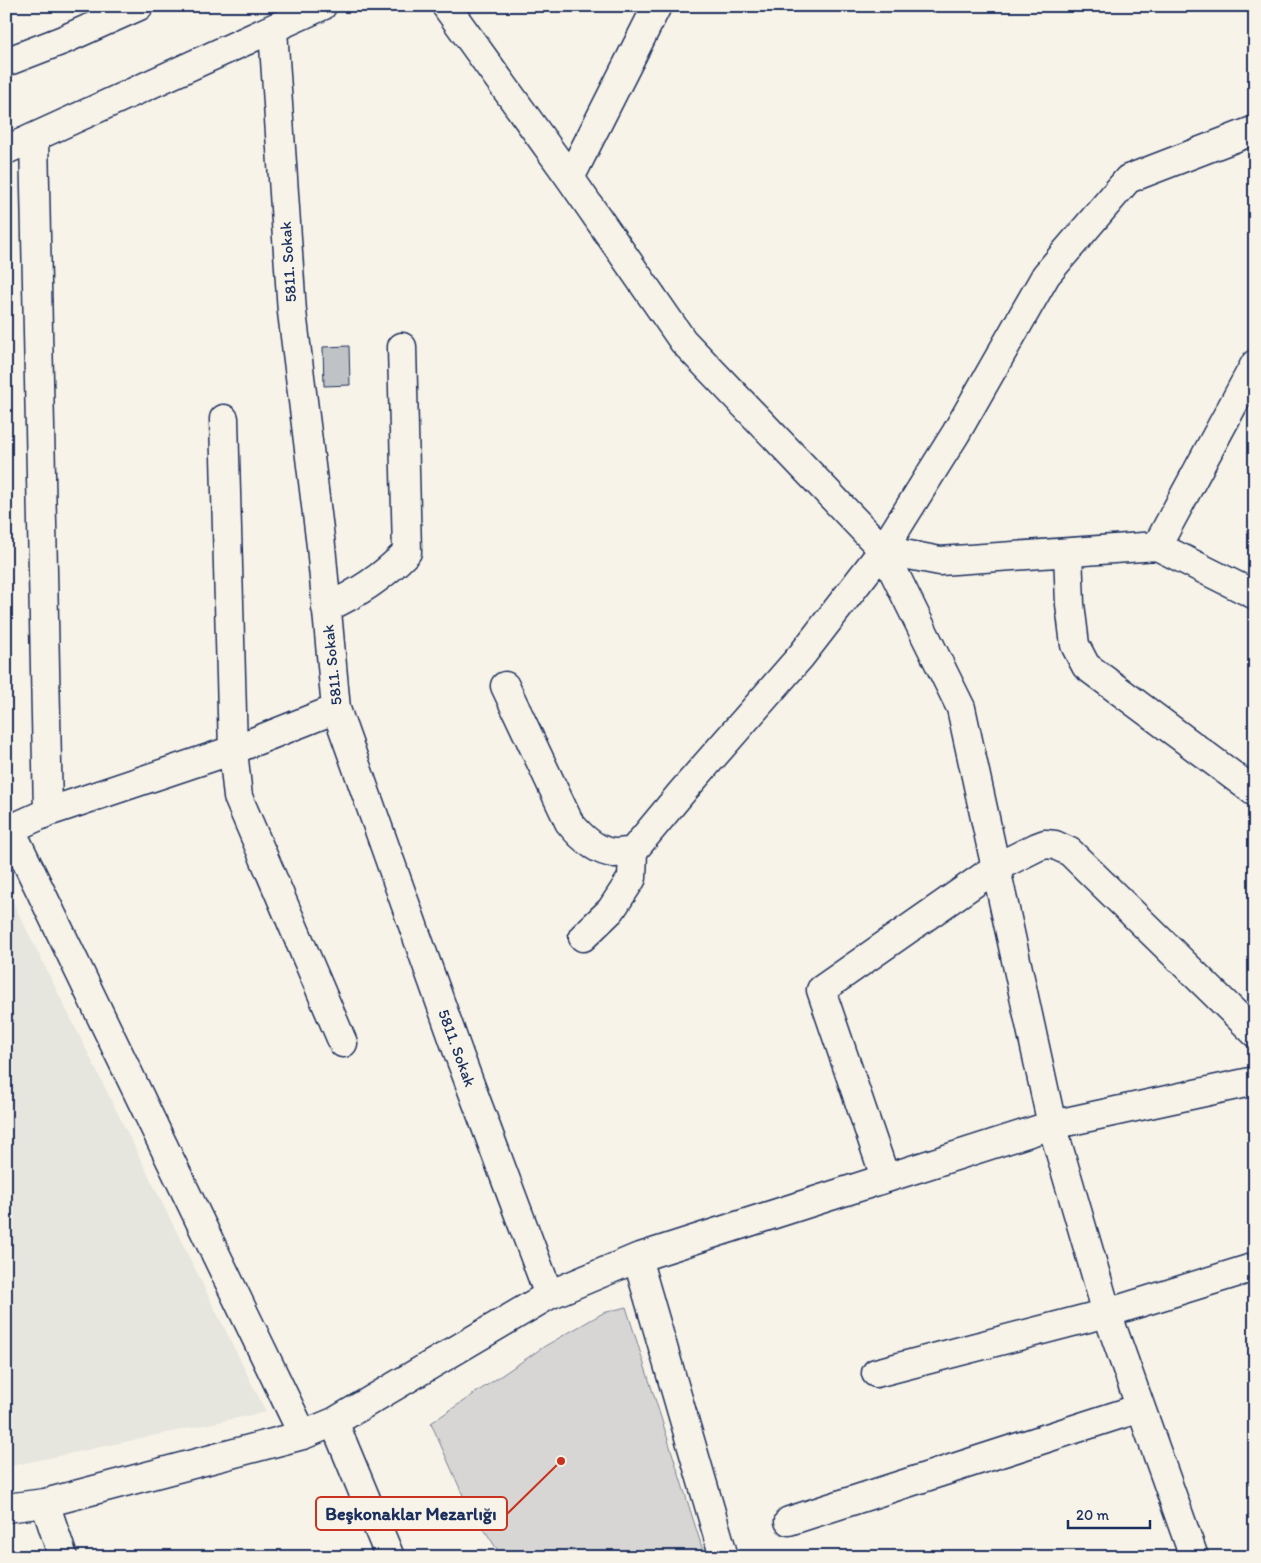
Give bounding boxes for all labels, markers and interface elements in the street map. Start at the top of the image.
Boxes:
street label: 5811. Sokak [276,221,300,303]
street label: 5811. Sokak [318,624,346,706]
street label: 5811. Sokak [434,1007,480,1089]
callout: Beşkonaklar Mezarlığı [316,1497,507,1530]
scale bar [1068,1498,1151,1530]
text: Beşkonaklar Mezarlığı [325,1503,497,1525]
text: 20 m [1076,1506,1110,1524]

